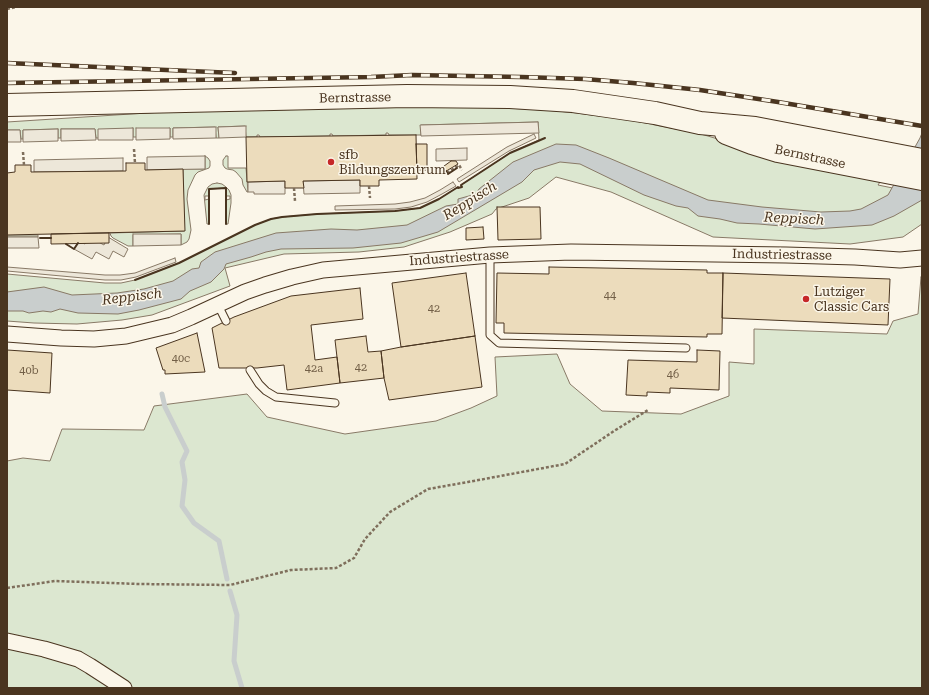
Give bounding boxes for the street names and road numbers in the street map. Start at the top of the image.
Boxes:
street label: Bernstrasse [319,90,391,106]
street label: Bernstrasse [773,142,847,172]
street label: Industriestrasse [732,246,832,264]
street label: Industriestrasse [409,247,509,269]

